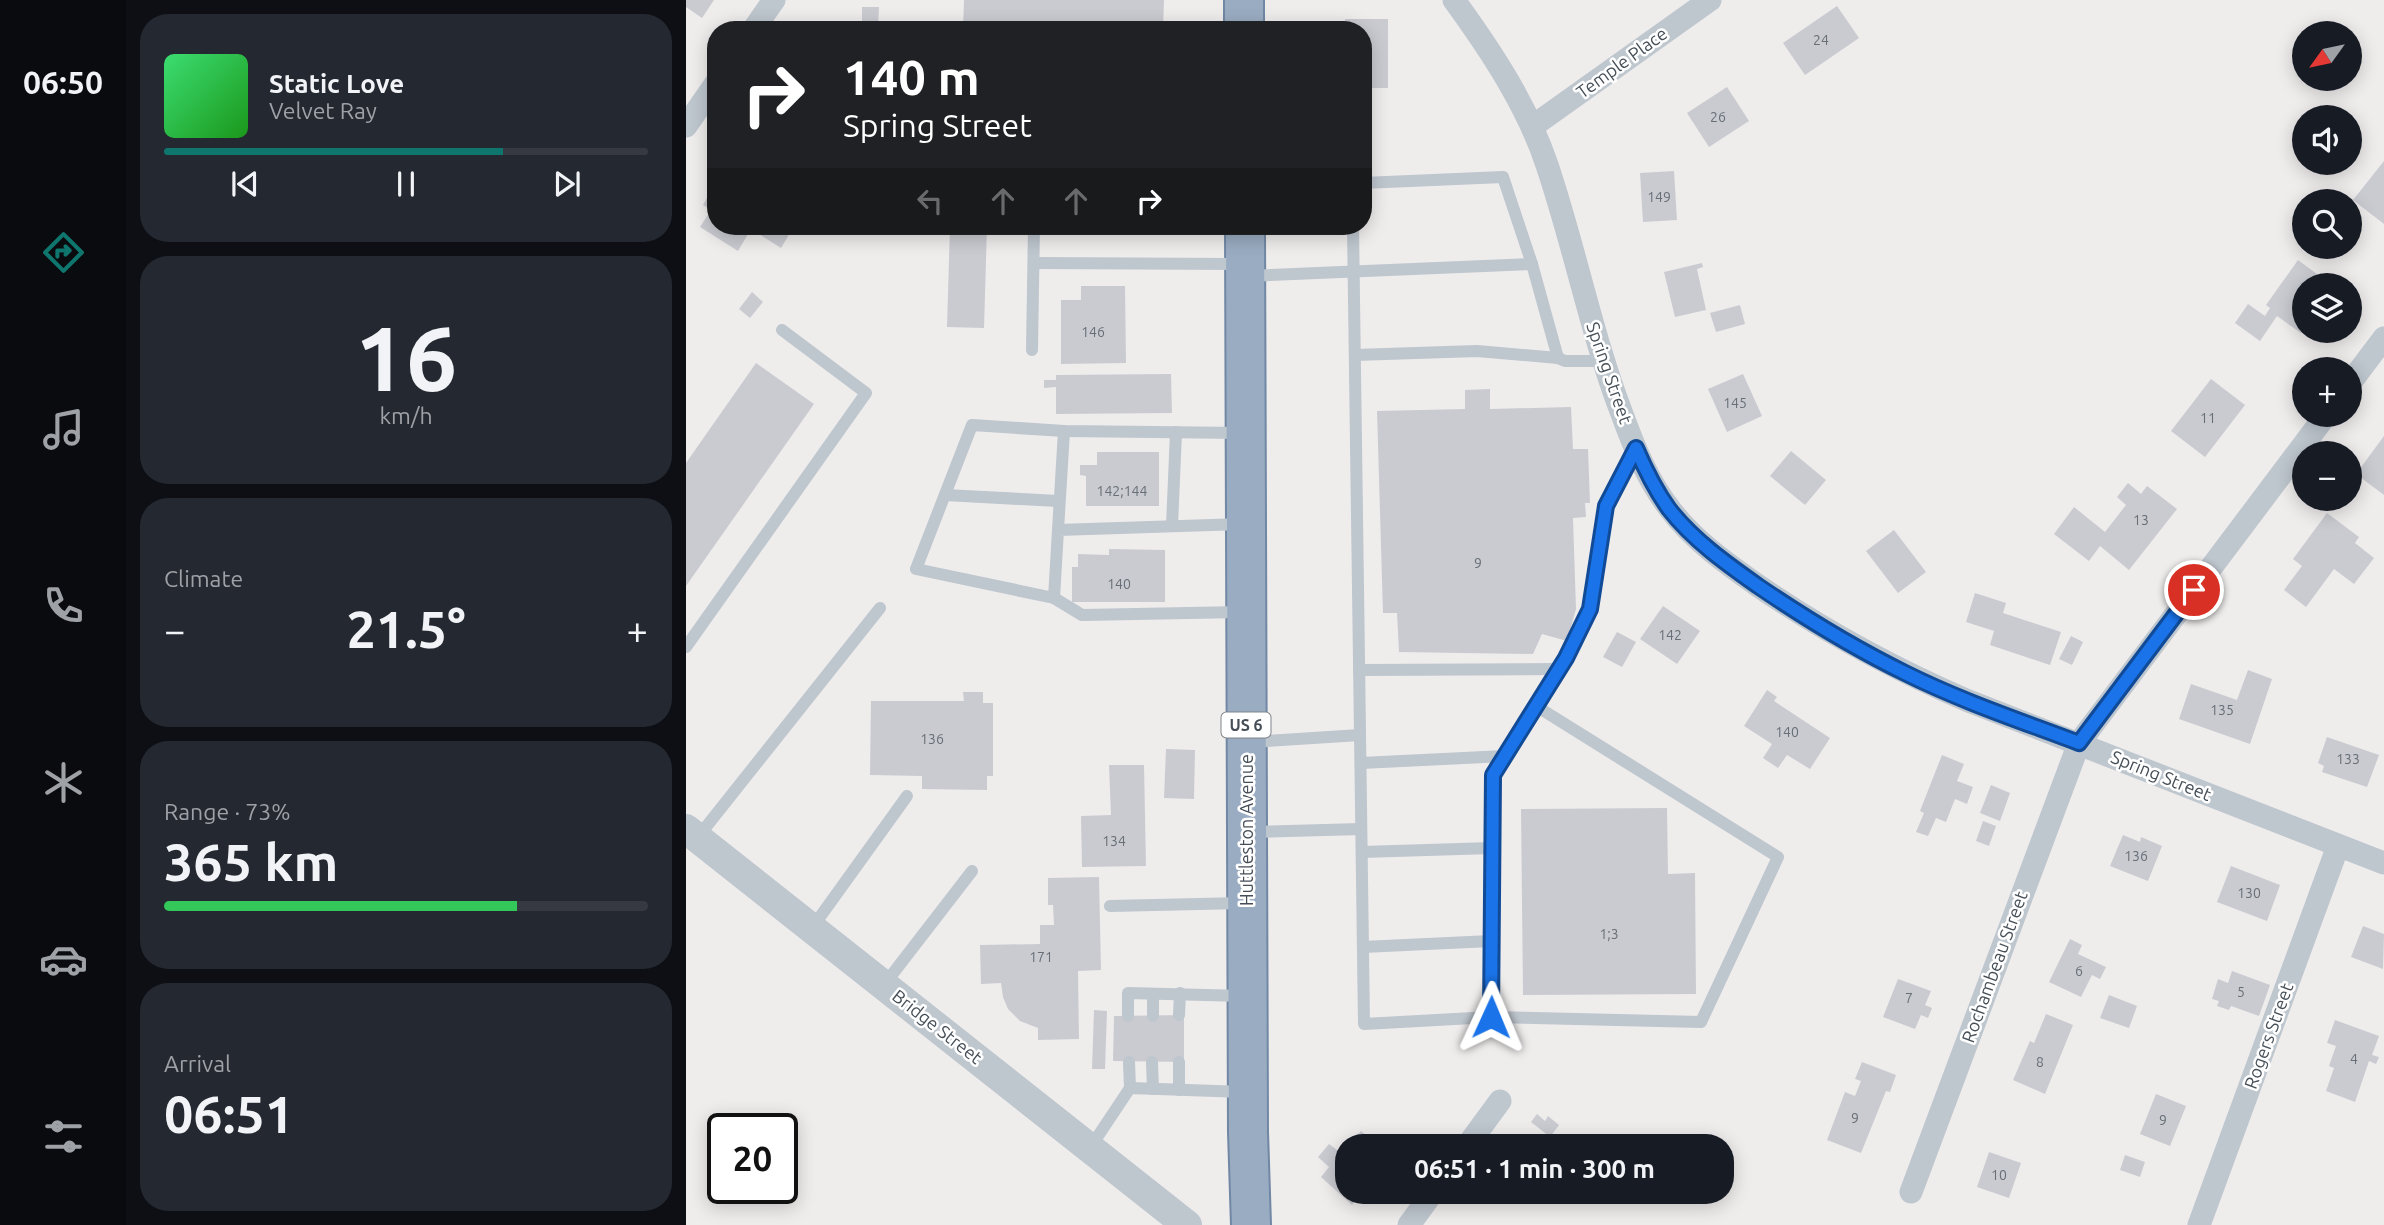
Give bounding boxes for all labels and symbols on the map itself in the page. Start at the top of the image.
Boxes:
north arrow [2292,21,2362,91]
street label: Temple Place [1572,23,1671,102]
house number: 24 [1813,32,1829,48]
house number: 26 [1710,109,1726,125]
house number: 149 [1647,189,1671,205]
street label: Spring Street [1583,319,1637,426]
house number: 146 [1081,324,1105,340]
house number: 145 [1723,395,1747,411]
house number: 11 [2200,410,2216,426]
house number: 142;144 [1097,483,1148,499]
house number: 13 [2133,512,2149,528]
house number: 9 [1474,555,1482,571]
pin [2164,560,2224,620]
house number: 140 [1107,576,1131,592]
house number: 142 [1658,627,1682,643]
house number: 135 [2210,702,2234,718]
road number: US 6 [1222,712,1270,738]
house number: 140 [1775,724,1799,740]
house number: 136 [920,731,944,747]
street label: Spring Street [2108,746,2214,804]
house number: 133 [2336,751,2360,767]
street label: Huttleston Avenue [1236,754,1256,906]
house number: 134 [1102,833,1126,849]
house number: 136 [2124,848,2148,864]
house number: 130 [2237,885,2261,901]
street label: Rochambeau Street [1957,888,2031,1045]
house number: 1;3 [1599,926,1619,942]
house number: 171 [1029,949,1053,965]
house number: 6 [2075,963,2083,979]
position arrow [1454,980,1528,1054]
street label: Rogers Street [2240,980,2296,1091]
house number: 5 [2237,984,2245,1000]
street label: Bridge Street [889,985,986,1067]
house number: 7 [1905,990,1913,1006]
house number: 4 [2350,1051,2358,1067]
house number: 8 [2036,1054,2044,1070]
house number: 9 [1851,1110,1859,1126]
house number: 9 [2159,1112,2167,1128]
speed limit sign: 20 [707,1113,798,1204]
house number: 10 [1991,1167,2007,1183]

